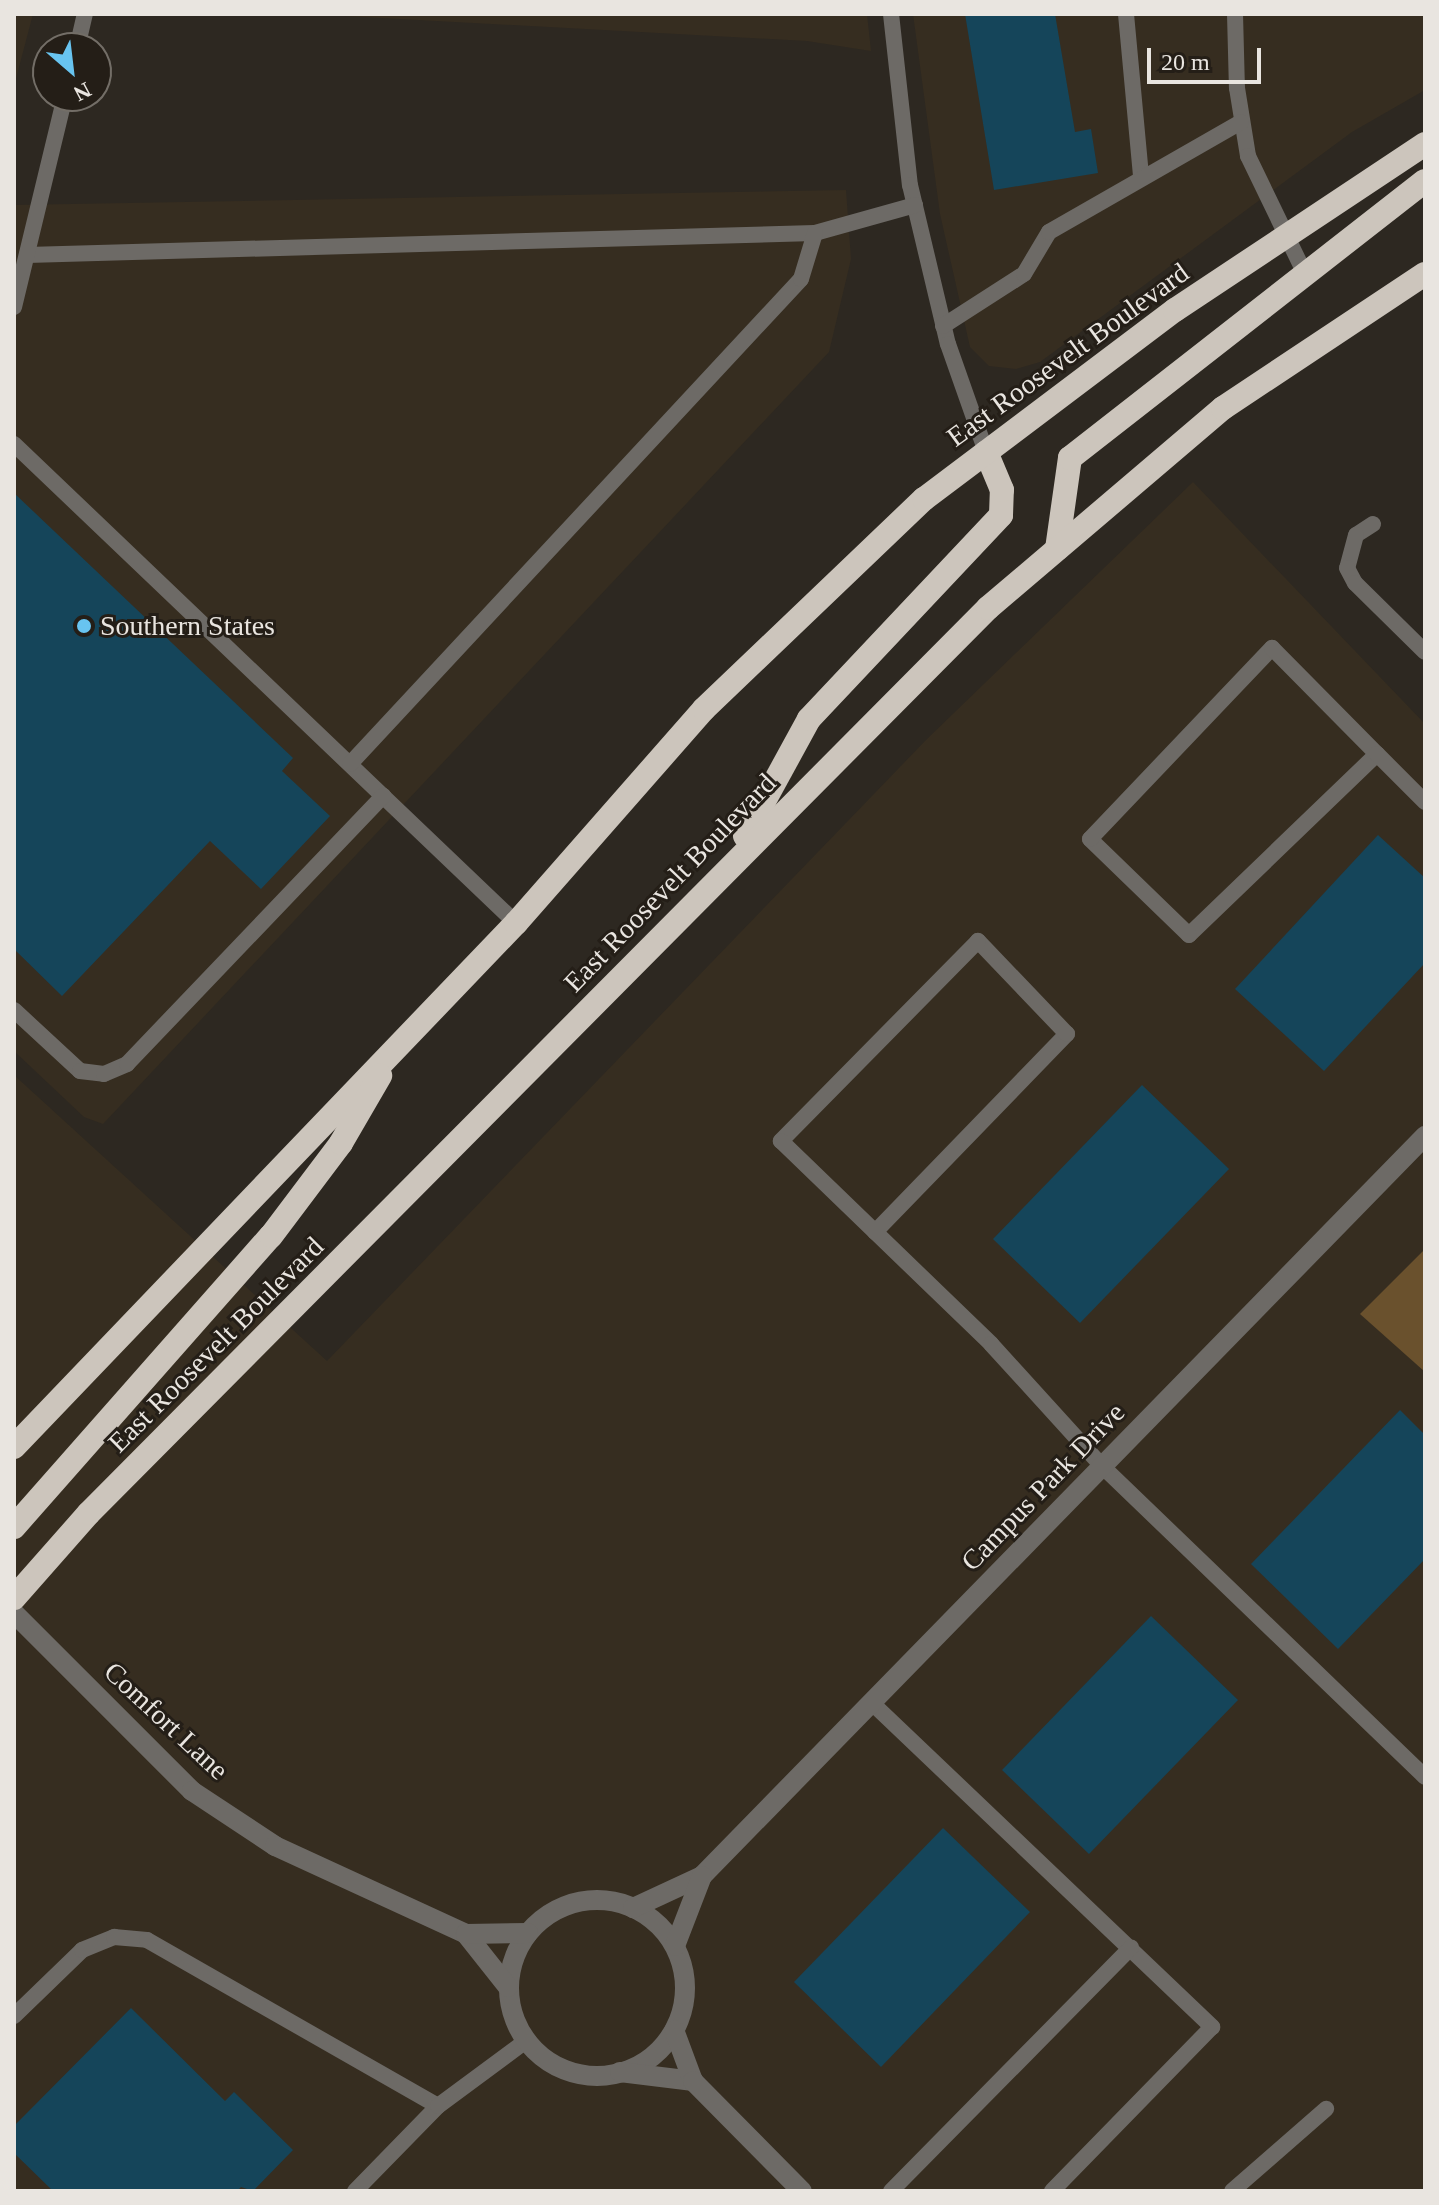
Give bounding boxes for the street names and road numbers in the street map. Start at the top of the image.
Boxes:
street label: East Roosevelt Boulevard [940,256,1196,454]
street label: East Roosevelt Boulevard [557,767,783,999]
street label: East Roosevelt Boulevard [101,1230,331,1460]
street label: Campus Park Drive [954,1396,1132,1578]
street label: Comfort Lane [97,1655,235,1787]

